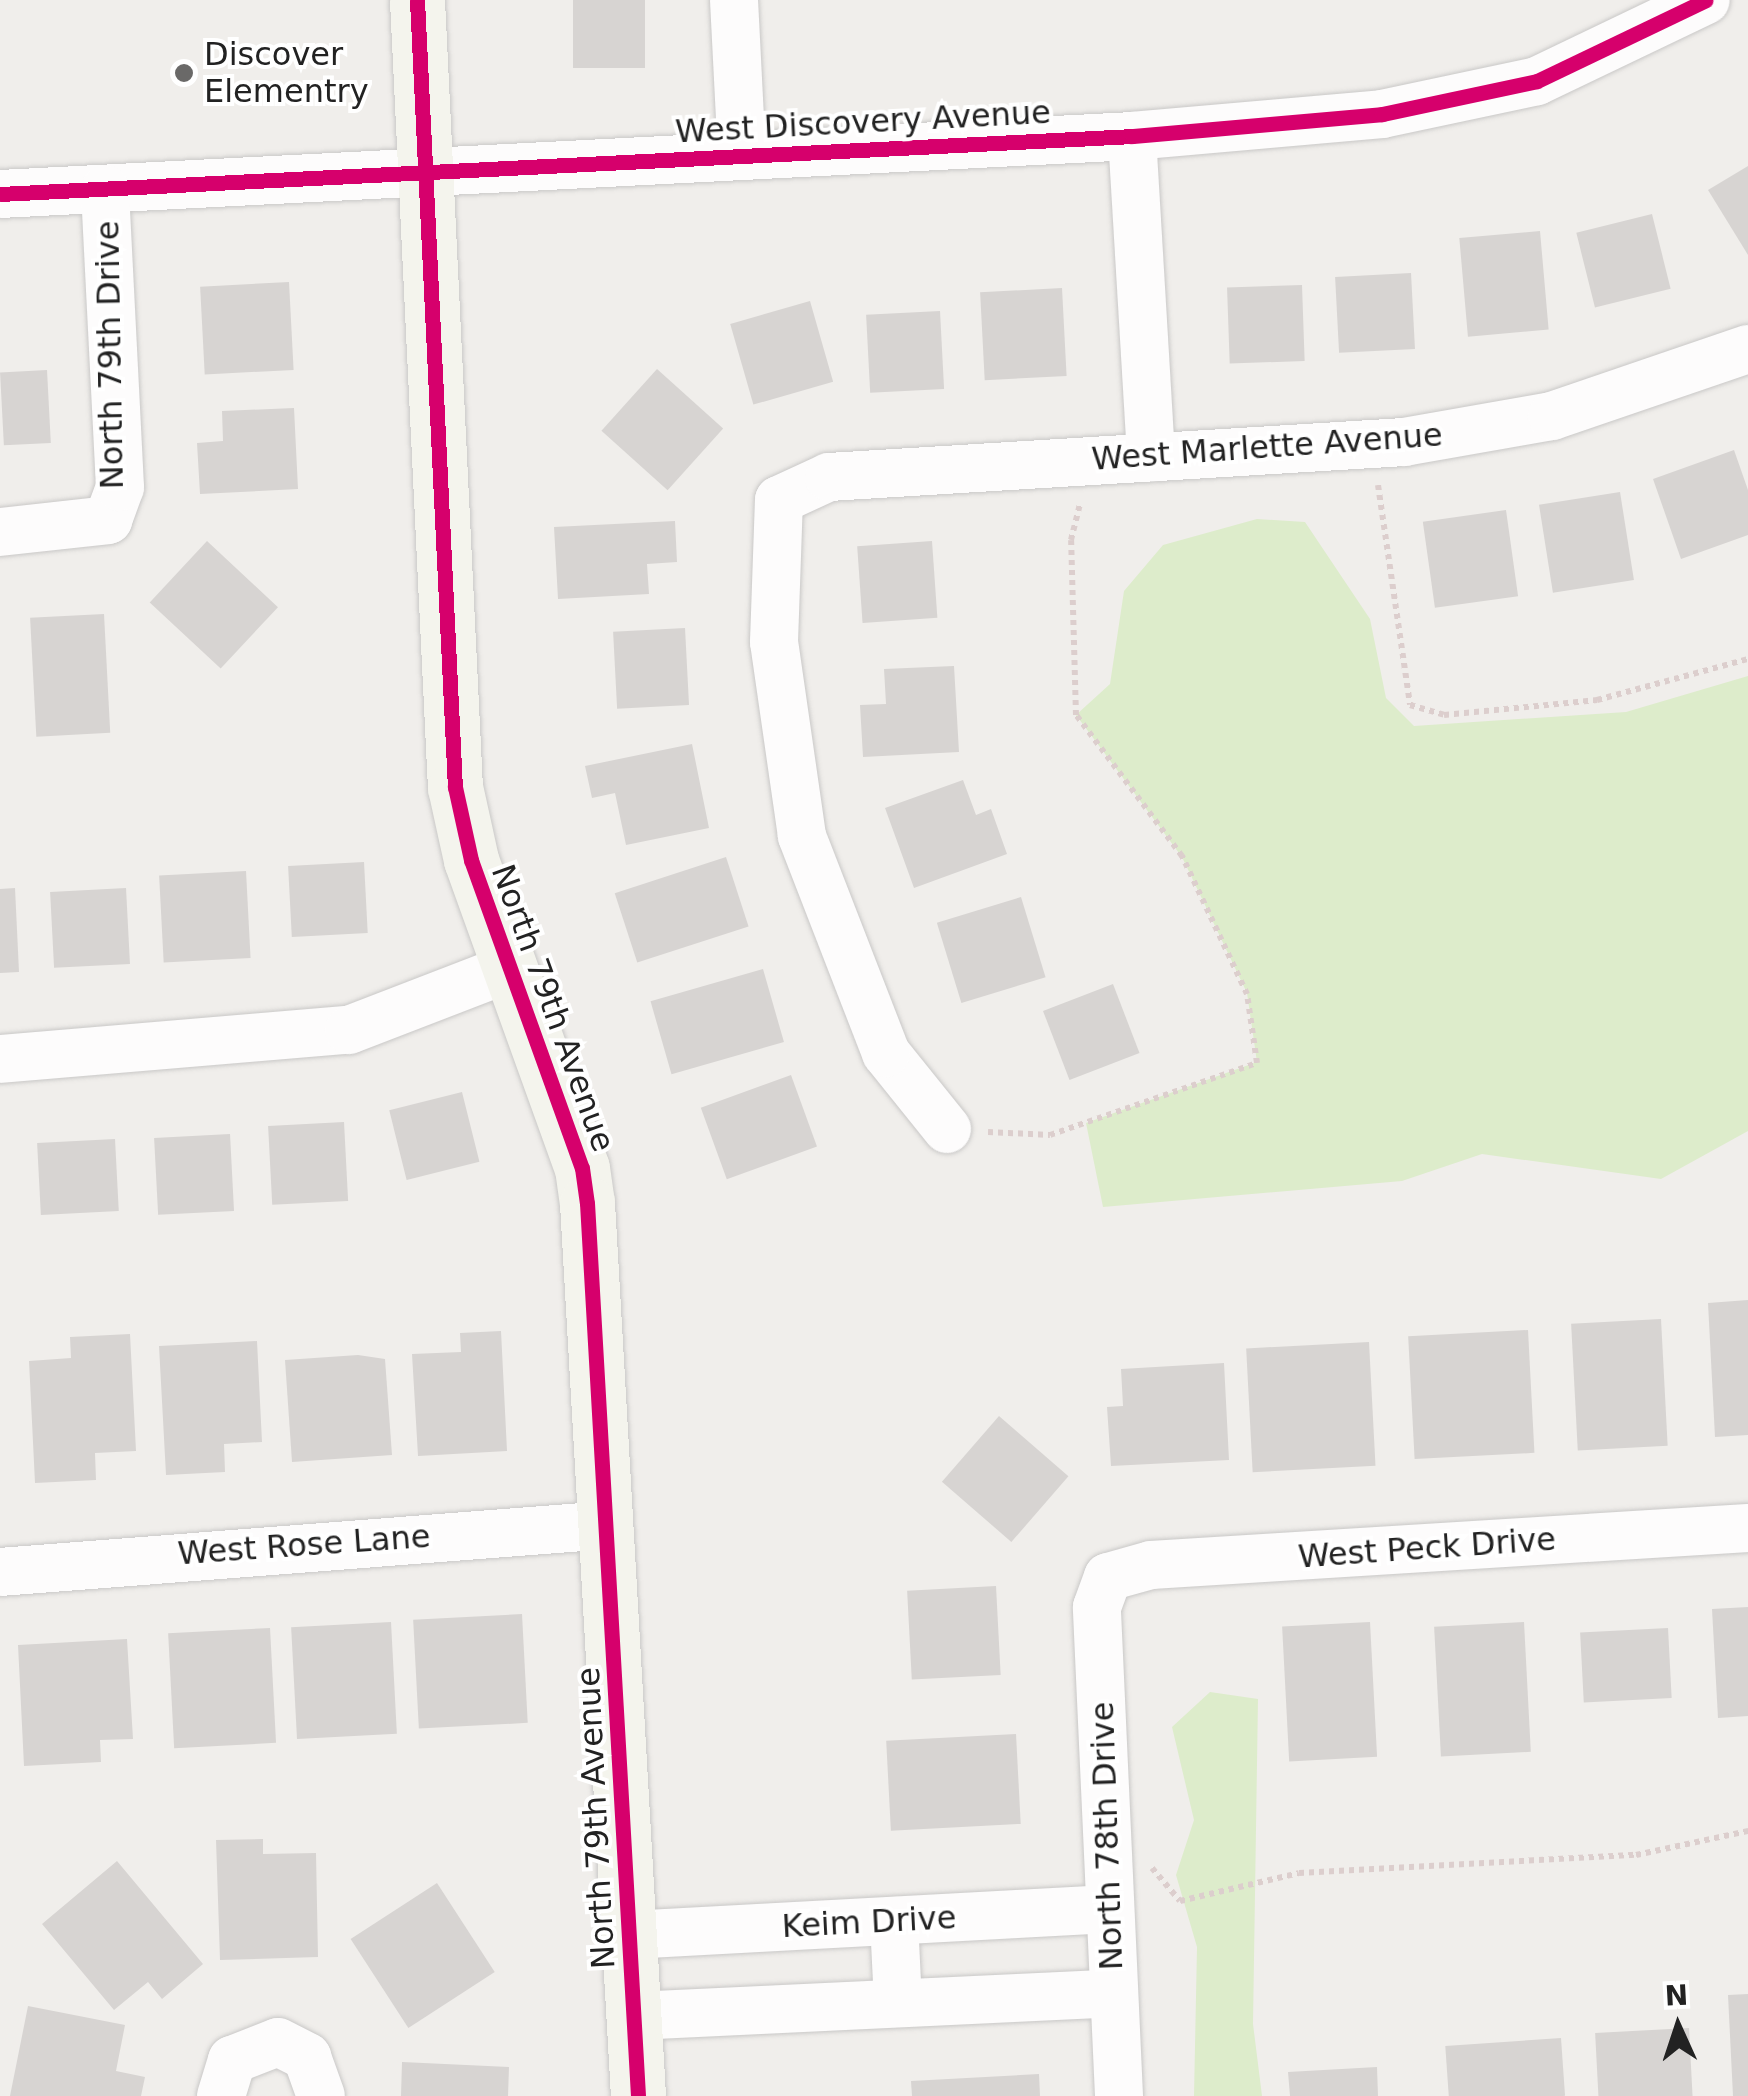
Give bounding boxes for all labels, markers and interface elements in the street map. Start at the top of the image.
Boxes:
place label: Discover Elementry [204,36,369,111]
marker: Discover Elementry [173,62,195,84]
street label: West Discovery Avenue [674,93,1052,151]
street label: North 79th Drive [88,220,132,490]
street label: West Marlette Avenue [1090,416,1444,478]
street label: North 79th Avenue [483,859,623,1157]
street label: West Rose Lane [176,1517,432,1573]
street label: West Peck Drive [1297,1520,1557,1576]
street label: North 79th Avenue [569,1666,623,1970]
street label: North 78th Drive [1083,1701,1131,1971]
street label: Keim Drive [781,1898,957,1946]
north arrow [1628,1976,1728,2076]
text: N [1664,1978,1689,2013]

